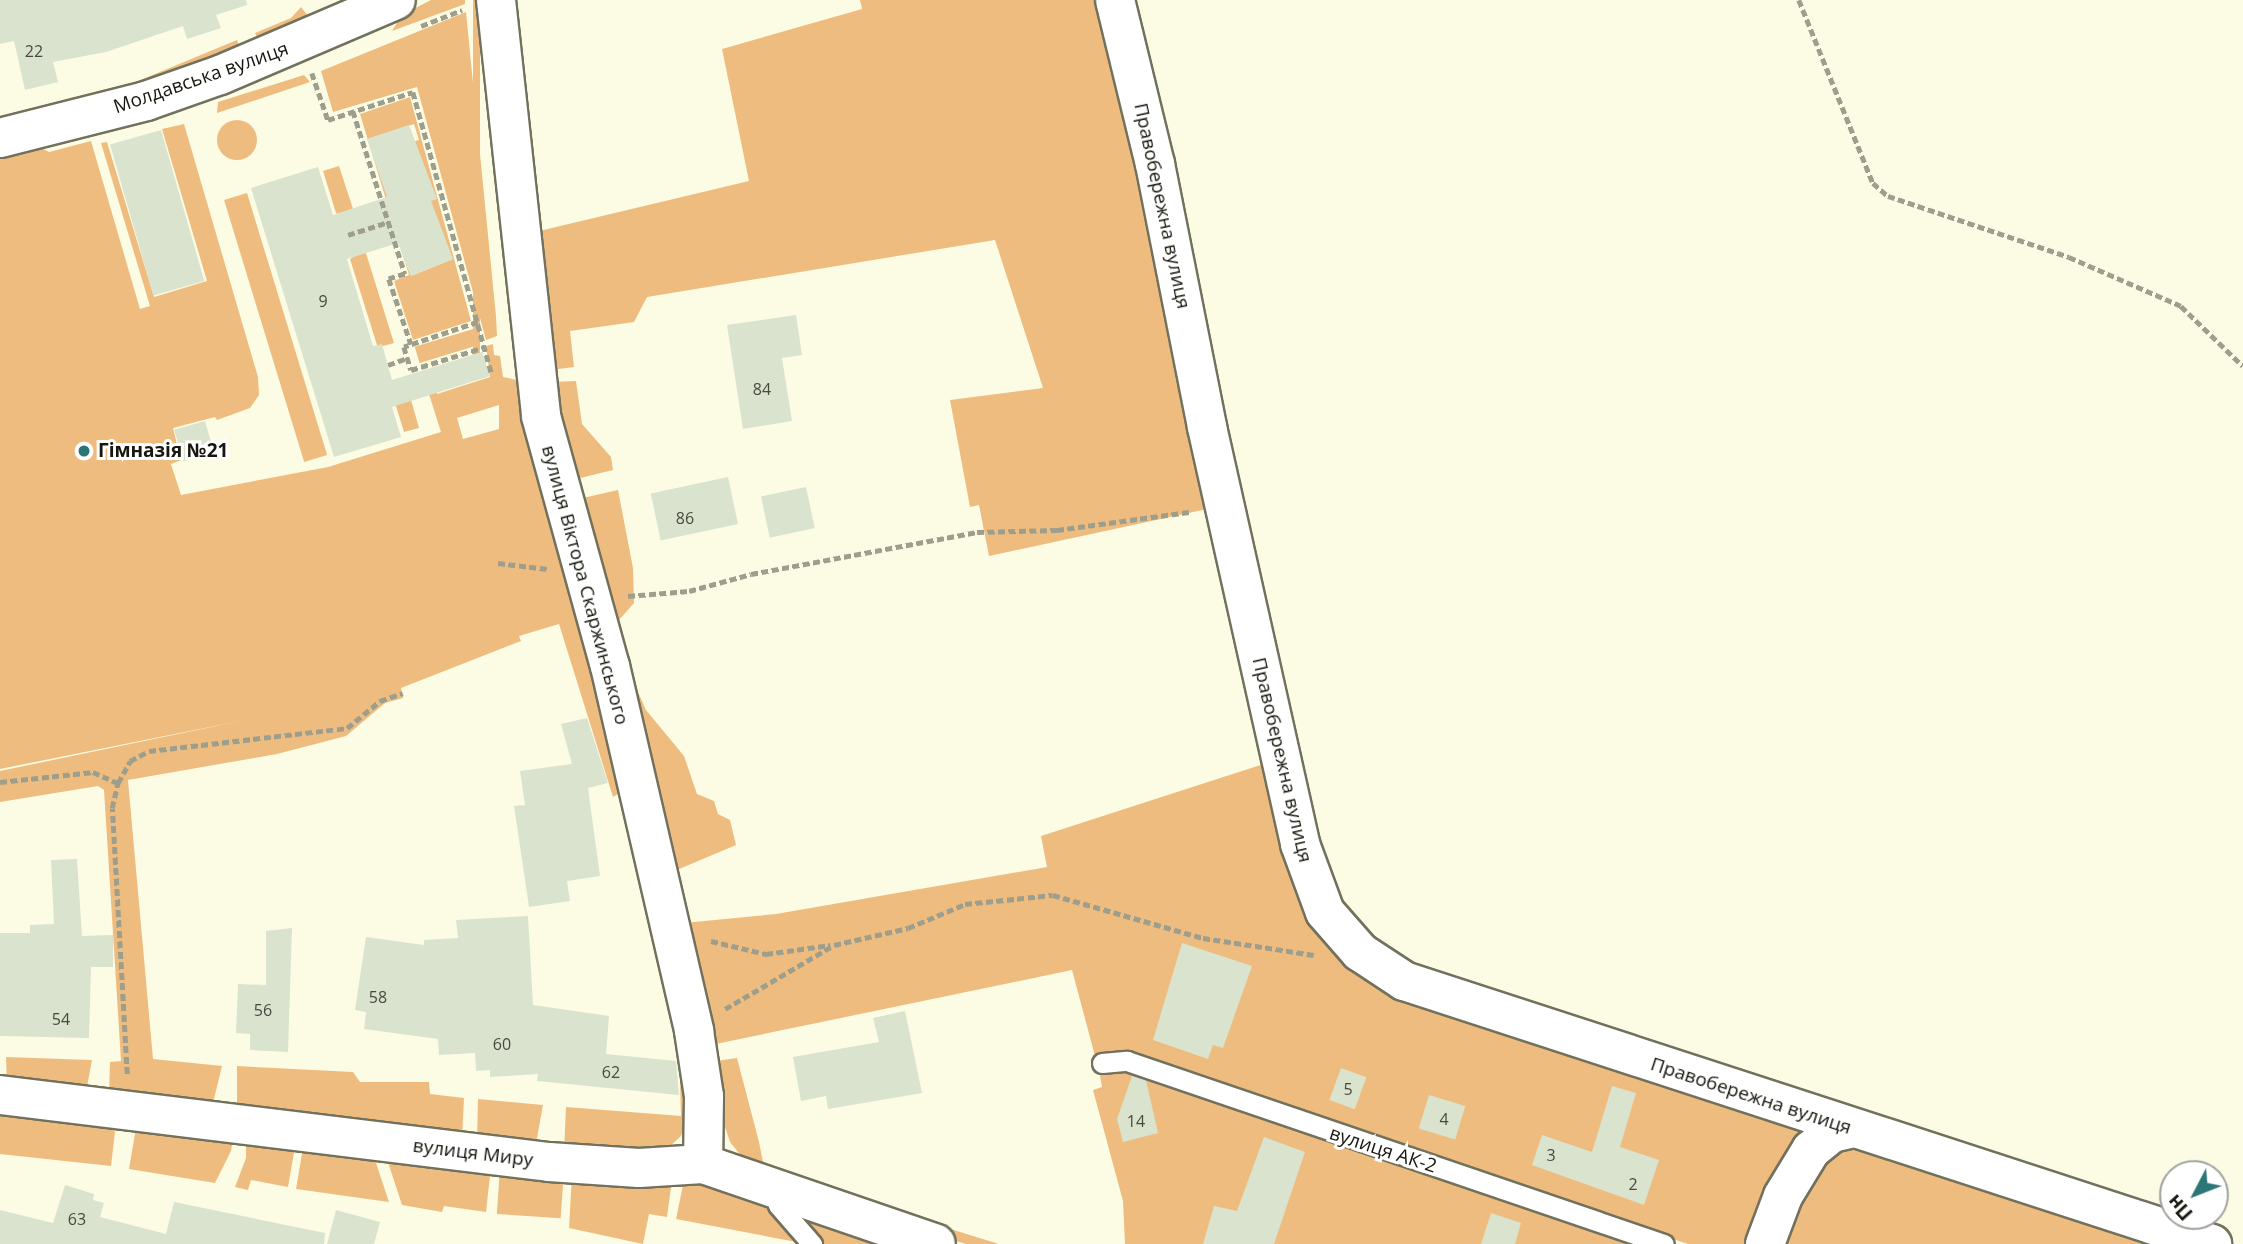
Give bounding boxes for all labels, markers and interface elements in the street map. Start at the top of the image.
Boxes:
street label: Молдавська вулиця [111,37,291,119]
house number: 22 [25,41,43,61]
street label: Правобережна вулиця [1129,101,1195,311]
house number: 9 [318,291,328,311]
house number: 84 [753,379,771,399]
place label: Гімназія №21 [98,440,228,462]
marker: Гімназія №21 [76,443,92,459]
street label: вулиця Віктора Скаржинського [537,443,633,727]
house number: 86 [676,508,694,528]
street label: Правобережна вулиця [1247,655,1317,865]
house number: 58 [369,987,387,1007]
house number: 56 [254,1000,272,1020]
house number: 54 [52,1009,70,1029]
house number: 60 [493,1034,511,1054]
street label: Правобережна вулиця [1648,1053,1854,1139]
house number: 62 [602,1062,620,1082]
house number: 5 [1343,1079,1353,1099]
house number: 4 [1439,1109,1449,1129]
house number: 14 [1127,1111,1145,1131]
street label: вулиця АК-2 [1327,1122,1439,1178]
street label: вулиця Миру [412,1134,534,1172]
house number: 3 [1546,1145,1556,1165]
north arrow [2159,1160,2229,1230]
house number: 2 [1628,1174,1638,1194]
text: Пн [2161,1189,2198,1226]
house number: 63 [68,1209,86,1229]

